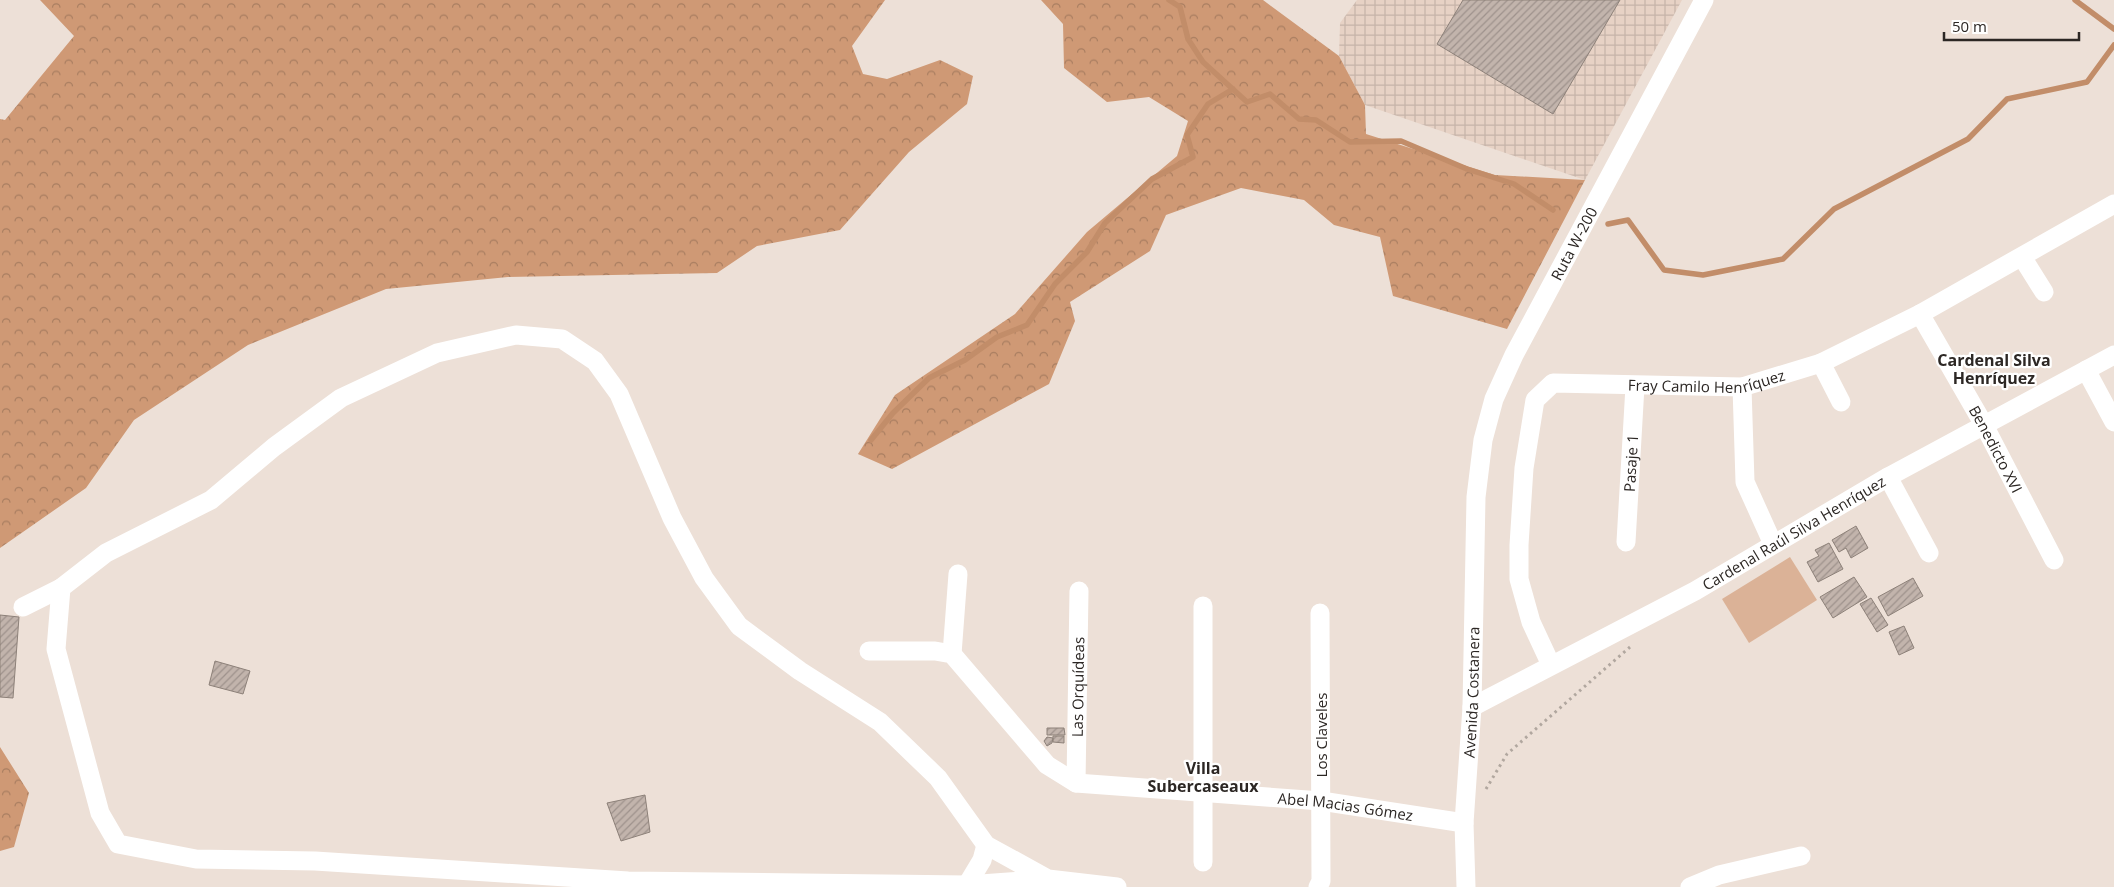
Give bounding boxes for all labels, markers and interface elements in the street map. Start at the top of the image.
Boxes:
scale bar [1944,10,2079,42]
text: 50 m [1952,16,1987,36]
street label: Ruta W-200 [1546,203,1601,284]
district label: Cardenal Silva Henríquez [1937,349,2051,389]
street label: Fray Camilo Henríquez [1628,365,1787,397]
street label: Benedicto XVI [1965,402,2027,496]
street label: Pasaje 1 [1619,434,1642,492]
street label: Cardenal Raúl Silva Henríquez [1698,471,1889,595]
street label: Avenida Costanera [1459,626,1484,759]
street label: Las Orquídeas [1067,637,1088,737]
street label: Los Claveles [1311,693,1331,777]
district label: Villa Subercaseaux [1148,757,1259,797]
street label: Abel Macias Gómez [1277,788,1414,825]

